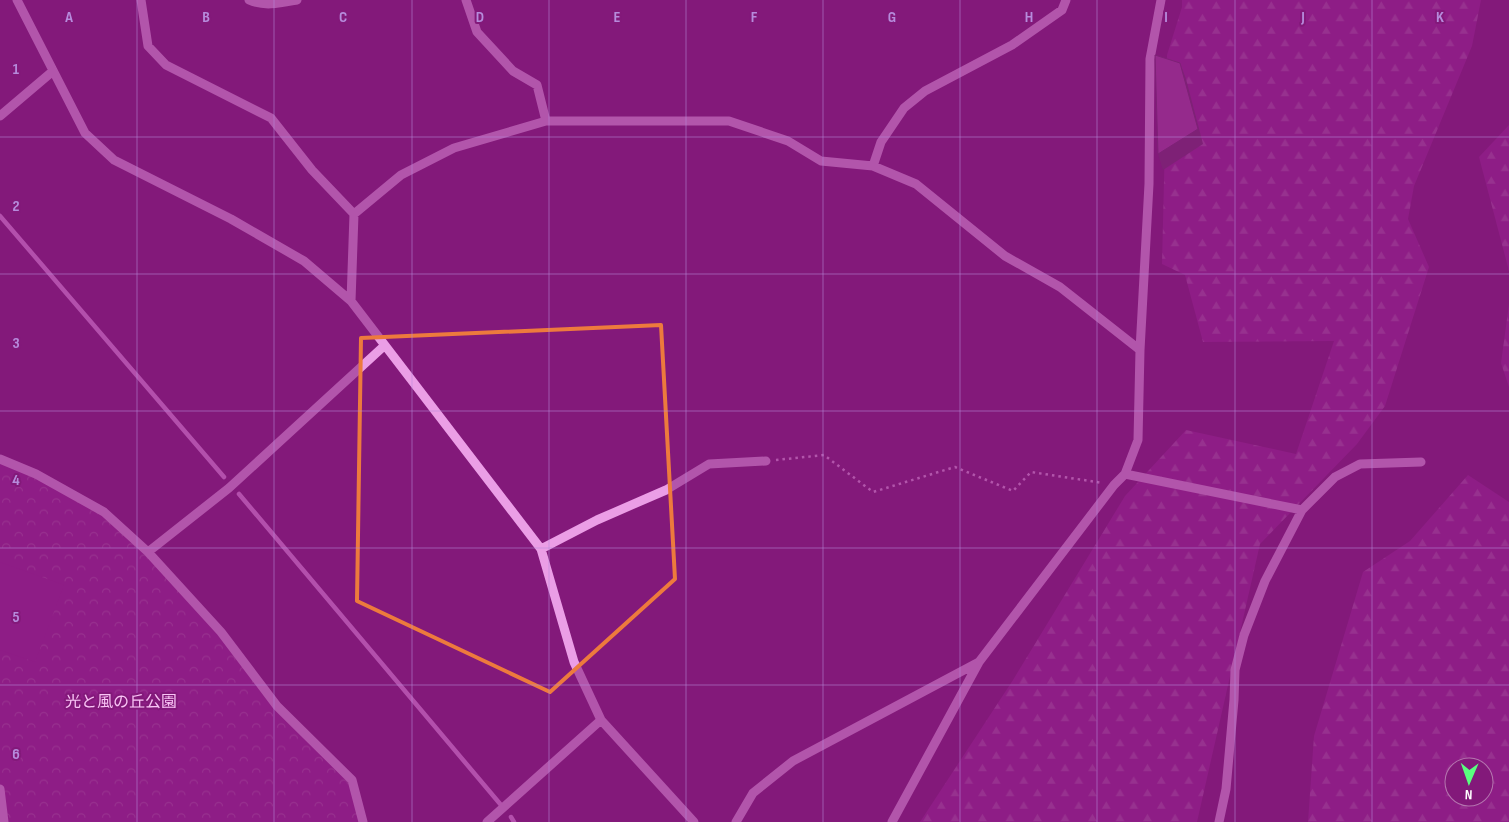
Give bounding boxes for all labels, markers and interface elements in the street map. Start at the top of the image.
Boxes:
text: A [64,8,73,27]
text: B [202,8,210,27]
text: C [339,8,347,27]
text: D [476,8,484,27]
text: E [614,8,621,27]
text: F [751,8,758,27]
text: G [888,8,896,27]
text: H [1025,8,1033,27]
text: I [1164,8,1168,27]
text: J [1300,8,1305,27]
text: K [1436,8,1444,27]
text: 1 [13,60,20,79]
text: 2 [12,197,20,216]
text: 3 [12,334,20,353]
text: 4 [12,471,20,490]
text: 5 [12,608,20,627]
park label: 光と風の丘公園 [65,693,177,712]
text: 6 [12,745,20,764]
north arrow [1444,757,1494,807]
text: N [1465,786,1473,803]

